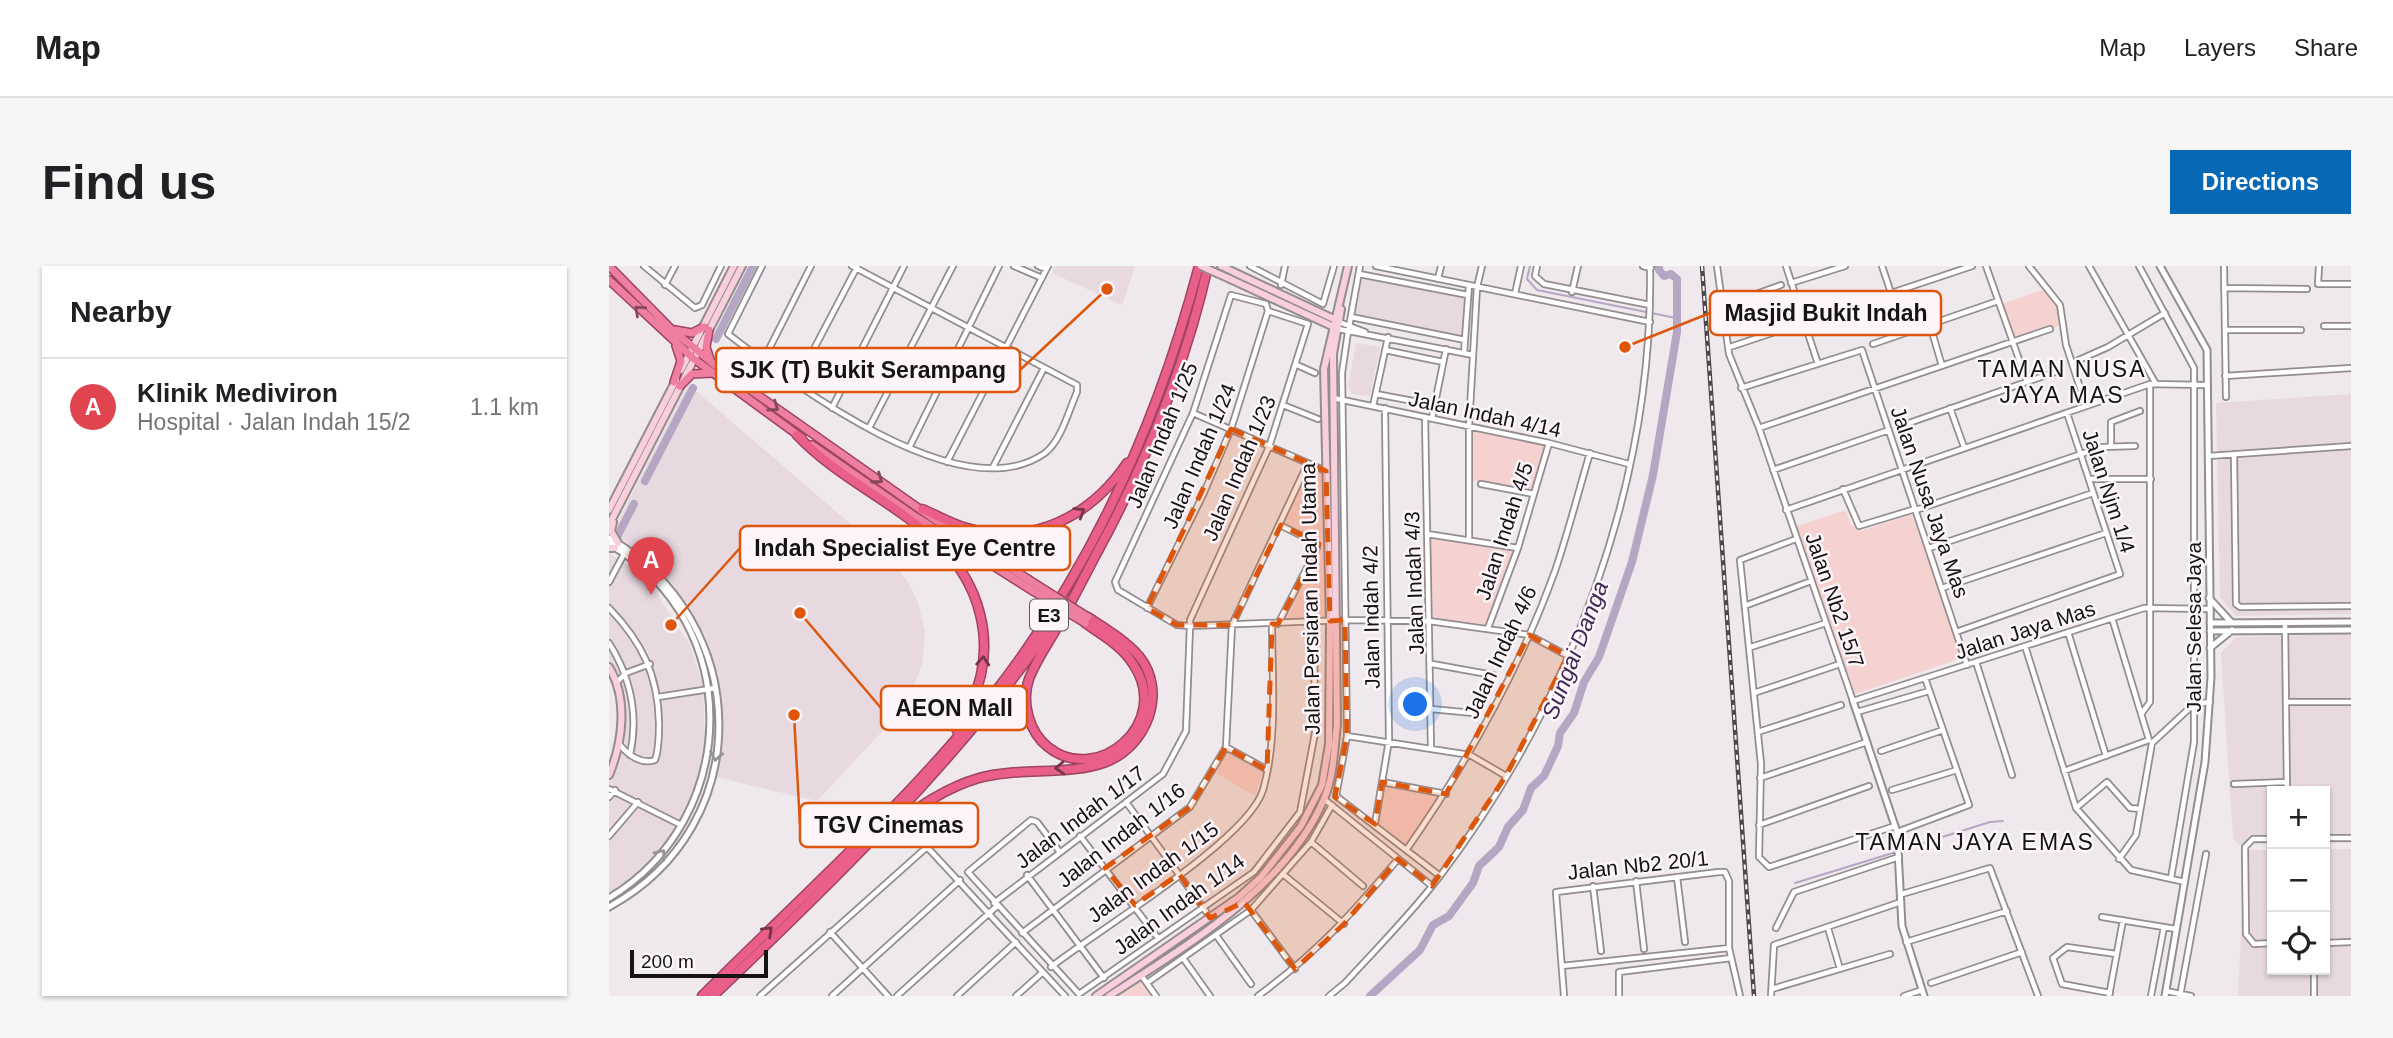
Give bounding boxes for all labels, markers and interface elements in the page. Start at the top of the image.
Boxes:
text: Map [35,29,101,66]
text: Map [2099,34,2146,61]
text: Layers [2184,34,2256,61]
text: Share [2294,34,2358,61]
button: Directions [2170,150,2351,214]
text: Find us [42,155,216,209]
callout: Masjid Bukit Indah [1710,291,1941,335]
text: Nearby [70,295,172,328]
text: Masjid Bukit Indah [1724,300,1928,326]
one-way arrow [634,306,647,318]
callout: SJK (T) Bukit Serampang [716,348,1020,392]
district label: TAMAN NUSA JAYA MAS [1977,356,2147,408]
text: SJK (T) Bukit Serampang [730,357,1006,383]
street label: Jalan Indah 1/25 [1122,359,1202,511]
text: Klinik Mediviron [137,378,338,408]
street label: Jalan Indah 1/24 [1158,380,1240,532]
street label: Jalan Indah 4/14 [1407,387,1564,441]
street label: Jalan Indah 1/23 [1198,392,1280,544]
text: A [85,394,101,420]
text: 1.1 km [470,394,539,420]
one-way arrow [766,399,779,411]
street label: Jalan Nusa Jaya Mas [1886,403,1974,601]
text: Hospital · Jalan Indah 15/2 [137,409,411,435]
street label: Jalan Njm 1/4 [2078,426,2140,556]
street label: Jalan Indah 4/5 [1471,459,1537,603]
street label: Jalan Persiaran Indah Utama [1296,463,1324,735]
one-way arrow [870,471,883,483]
one-way arrow [1072,508,1085,521]
street label: Jalan Indah 4/3 [1400,511,1428,655]
callout: Indah Specialist Eye Centre [740,526,1070,570]
street label: Jalan Nb2 15/7 [1801,529,1869,671]
text: Indah Specialist Eye Centre [754,535,1056,561]
pin: A [628,537,674,595]
street label: Jalan Selesa Jaya [2182,541,2205,712]
street label: Jalan Indah 4/2 [1358,545,1384,689]
water label: Sungai Danga [1537,577,1613,723]
street label: Jalan Indah 4/6 [1459,582,1541,722]
street label: Jalan Jaya Mas [1952,597,2098,663]
road number: E3 [1030,600,1068,630]
one-way arrow [975,655,990,666]
callout: AEON Mall [881,686,1027,730]
your location [1398,687,1432,721]
text: AEON Mall [895,695,1013,721]
one-way arrow [709,750,724,762]
one-way arrow [1054,760,1065,775]
street label: Jalan Indah 1/17 [1011,761,1149,873]
street label: Jalan Indah 1/16 [1053,778,1189,892]
map controls [2267,786,2330,975]
button: + [2267,786,2330,849]
callout: TGV Cinemas [800,803,978,847]
text: TGV Cinemas [814,812,964,838]
street label: Jalan Indah 1/15 [1083,817,1223,927]
district label: TAMAN JAYA EMAS [1855,829,2095,855]
street label: Jalan Nb2 20/1 [1567,846,1709,884]
street label: Jalan Indah 1/14 [1109,849,1249,959]
button: − [2267,849,2330,912]
one-way arrow [653,850,665,863]
button: locate [2267,912,2330,975]
one-way arrow [760,926,773,939]
scale bar [630,947,768,979]
text: 200 m [641,951,694,972]

